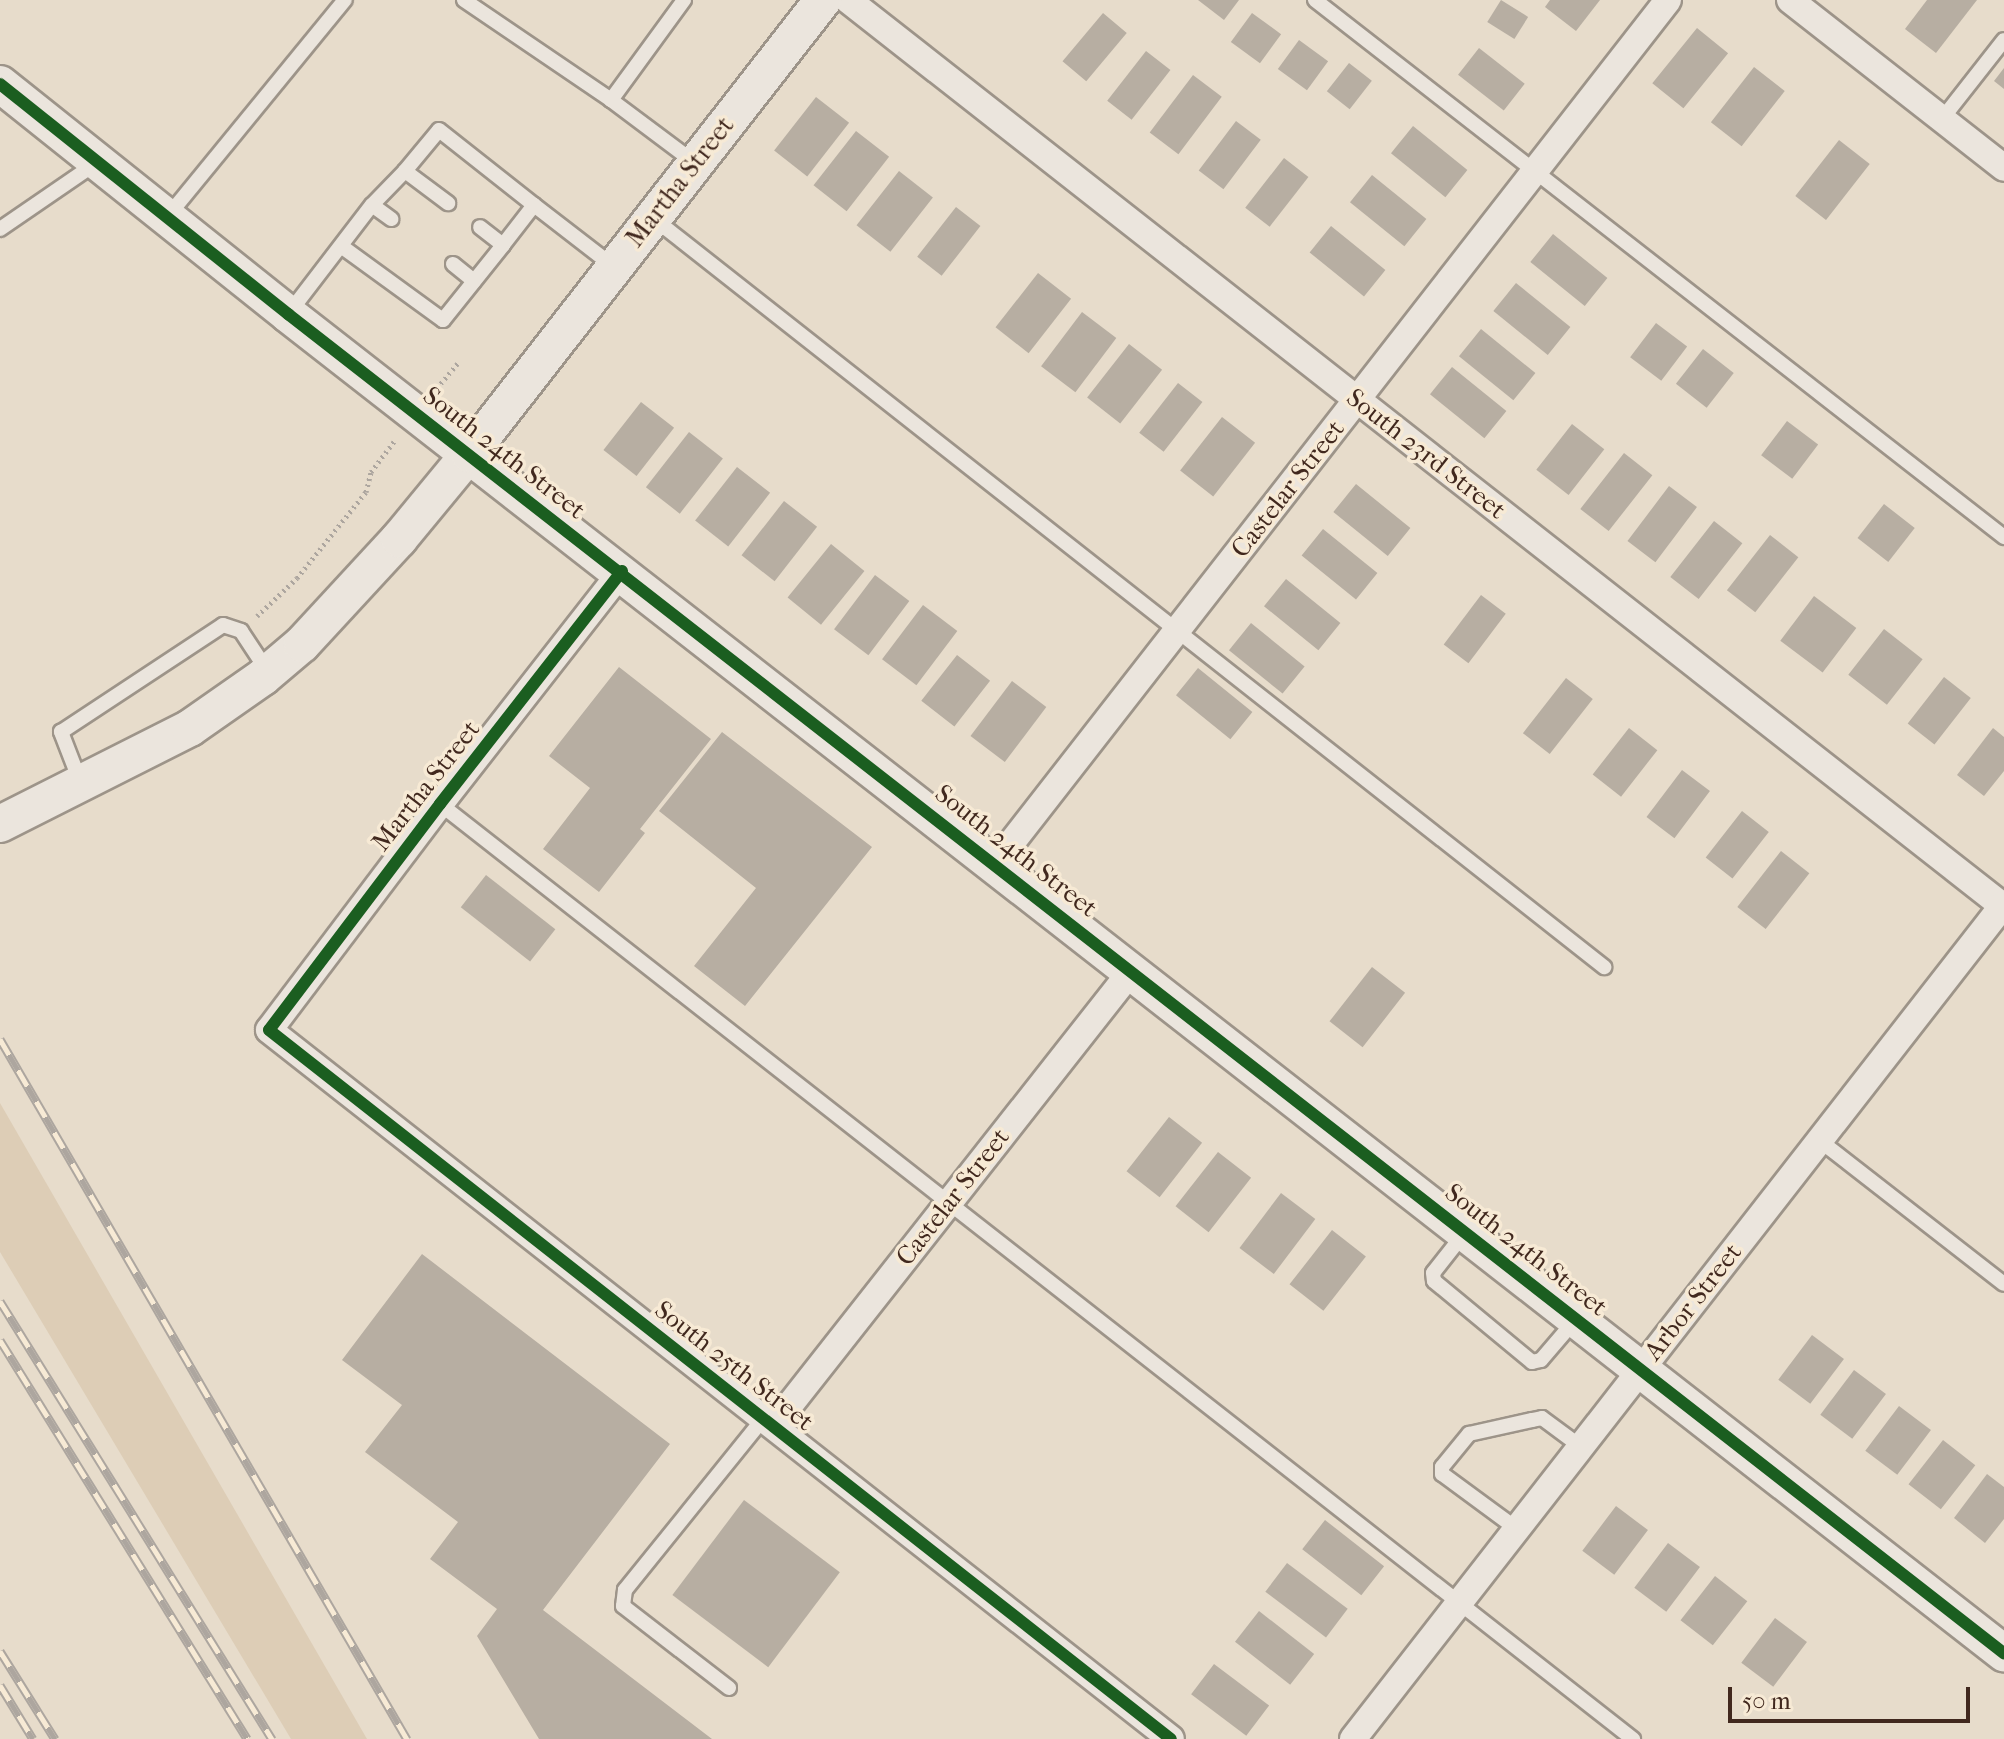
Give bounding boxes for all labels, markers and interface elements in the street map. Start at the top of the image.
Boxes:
street label: Martha Street [619,110,741,254]
street label: South 24th Street [417,380,591,526]
street label: South 23rd Street [1340,382,1512,526]
street label: Castelar Street [1225,414,1351,564]
street label: Martha Street [365,714,487,858]
street label: South 24th Street [929,778,1103,924]
street label: Castelar Street [890,1122,1016,1272]
street label: South 24th Street [1439,1177,1613,1323]
street label: Arbor Street [1638,1237,1748,1367]
street label: South 25th Street [648,1294,820,1438]
scale bar [1732,1671,1974,1721]
text: 50 m [1742,1687,1791,1715]

